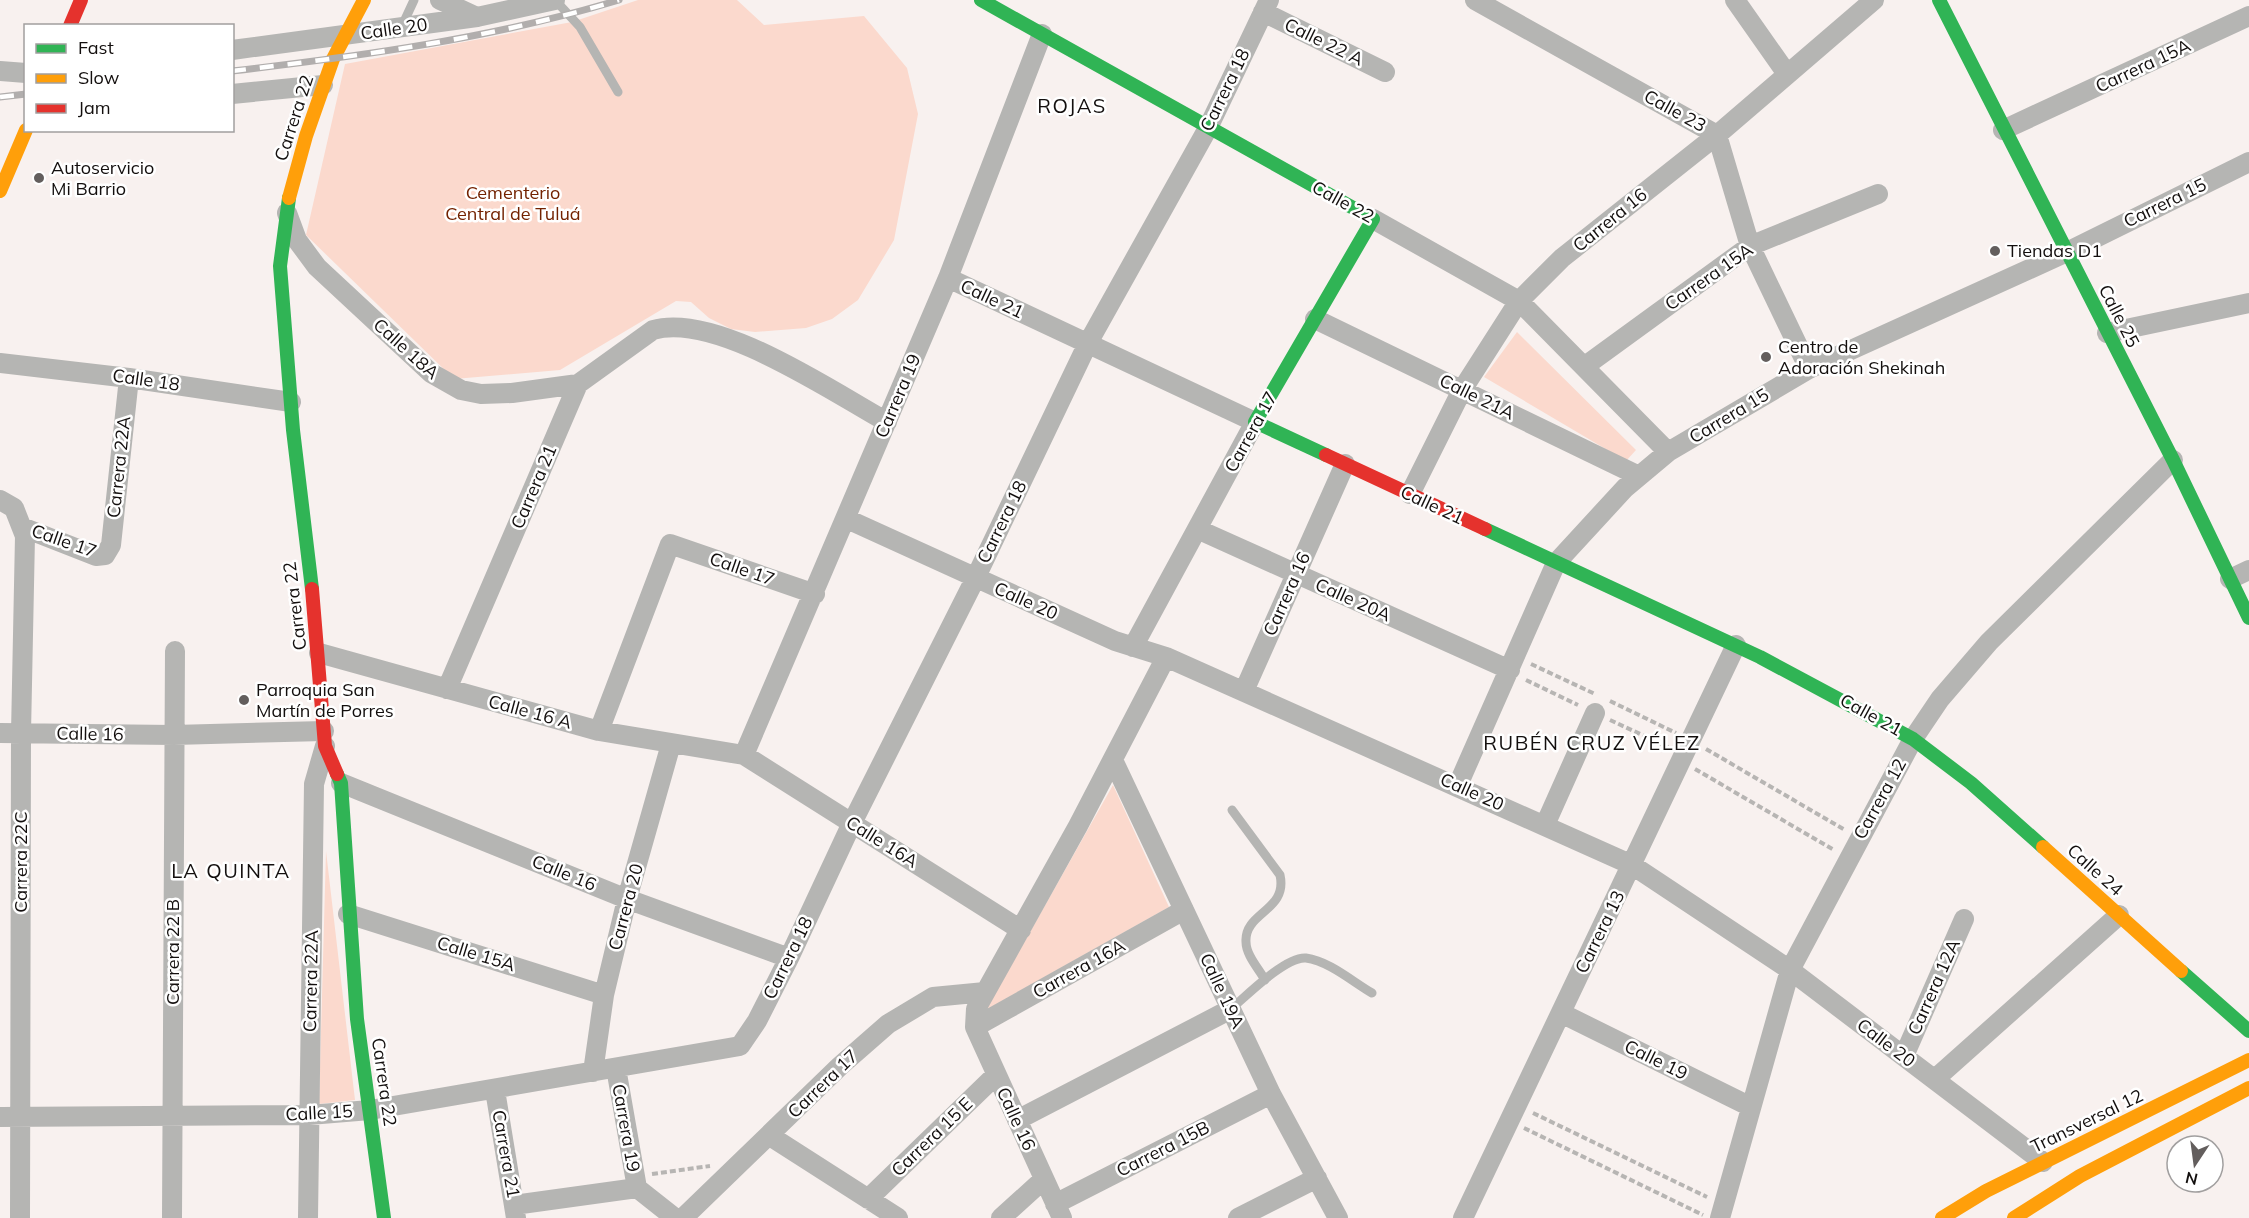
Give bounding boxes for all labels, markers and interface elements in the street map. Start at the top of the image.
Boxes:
street label: Calle 20 [359,12,429,45]
street label: Calle 22 A [1281,12,1368,71]
legend [24,24,234,132]
street label: Carrera 15A [2092,33,2194,98]
text: Fast [78,36,114,59]
street label: Carrera 18 [1195,45,1254,135]
text: Slow [78,66,120,89]
street label: Carrera 22 [269,72,318,164]
street label: Calle 23 [1640,84,1710,137]
district label: ROJAS [1037,93,1107,118]
text: Jam [78,96,111,119]
place label: Autoservicio Mi Barrio [51,156,154,200]
marker: Autoservicio Mi Barrio [32,171,46,185]
street label: Carrera 15 [2120,173,2210,232]
street label: Calle 22 [1308,175,1378,228]
park label: Cementerio Central de Tuluá [445,181,581,225]
street label: Carrera 16 [1568,183,1652,257]
street label: Carrera 15A [1660,238,1757,315]
place label: Tiendas D1 [2007,239,2102,262]
marker: Tiendas D1 [1988,244,2002,258]
street label: Calle 21 [957,274,1028,323]
street label: Calle 25 [2094,280,2145,351]
street label: Calle 18A [369,313,444,384]
place label: Centro de Adoración Shekinah [1778,335,1945,379]
street label: Carrera 19 [870,350,926,441]
marker: Centro de Adoración Shekinah [1759,350,1773,364]
street label: Calle 18 [111,363,181,396]
street label: Calle 21A [1436,369,1519,425]
street label: Carrera 15 [1685,383,1773,448]
street label: Carrera 17 [1219,387,1282,476]
street label: Carrera 22A [102,415,135,519]
street label: Carrera 21 [506,441,562,532]
street label: Carrera 18 [972,477,1031,567]
street label: Calle 21 [1397,480,1468,529]
street label: Calle 17 [29,519,100,562]
street label: Calle 17 [707,547,778,590]
street label: Carrera 16 [1258,548,1315,639]
street label: Carrera 22 [278,560,311,652]
street label: Calle 20A [1312,573,1395,626]
street label: Calle 20 [991,576,1062,625]
place label: Parroquia San Martín de Porres [256,678,394,722]
street label: Calle 21 [1836,688,1906,741]
street label: Calle 16 A [486,689,574,734]
marker: Parroquia San Martín de Porres [237,693,251,707]
street label: Calle 16 [56,721,124,746]
district label: RUBÉN CRUZ VÉLEZ [1483,730,1701,755]
street label: Carrera 12 [1848,754,1911,843]
street label: Calle 20 [1437,767,1508,816]
street label: Calle 16A [842,810,923,873]
street label: Carrera 22C [9,811,32,913]
street label: Calle 24 [2063,839,2128,901]
street label: Calle 16 [529,849,600,896]
district label: LA QUINTA [171,858,291,883]
street label: Carrera 20 [603,861,648,953]
street label: Carrera 13 [1570,887,1629,977]
street label: Carrera 22 B [161,899,184,1005]
street label: Carrera 18 [758,913,817,1003]
street label: Carrera 22A [298,930,323,1032]
street label: Calle 15A [434,931,518,976]
street label: Carrera 16A [1028,934,1129,1003]
street label: Carrera 12A [1902,935,1965,1038]
street label: Calle 19A [1195,949,1250,1032]
street label: Calle 20 [1852,1013,1920,1072]
street label: Calle 19 [1621,1034,1692,1085]
street label: Carrera 22 [367,1036,402,1128]
street label: Carrera 17 [783,1044,863,1123]
street label: Carrera 19 [607,1082,646,1174]
street label: Calle 16 [992,1083,1041,1154]
street label: Transversal 12 [2027,1083,2147,1158]
street label: Carrera 15 E [886,1092,977,1181]
street label: Calle 15 [285,1099,353,1126]
street label: Carrera 21 [487,1108,526,1200]
street label: Carrera 15B [1112,1115,1213,1182]
north arrow [2165,1134,2225,1194]
text: N [2183,1168,2200,1190]

